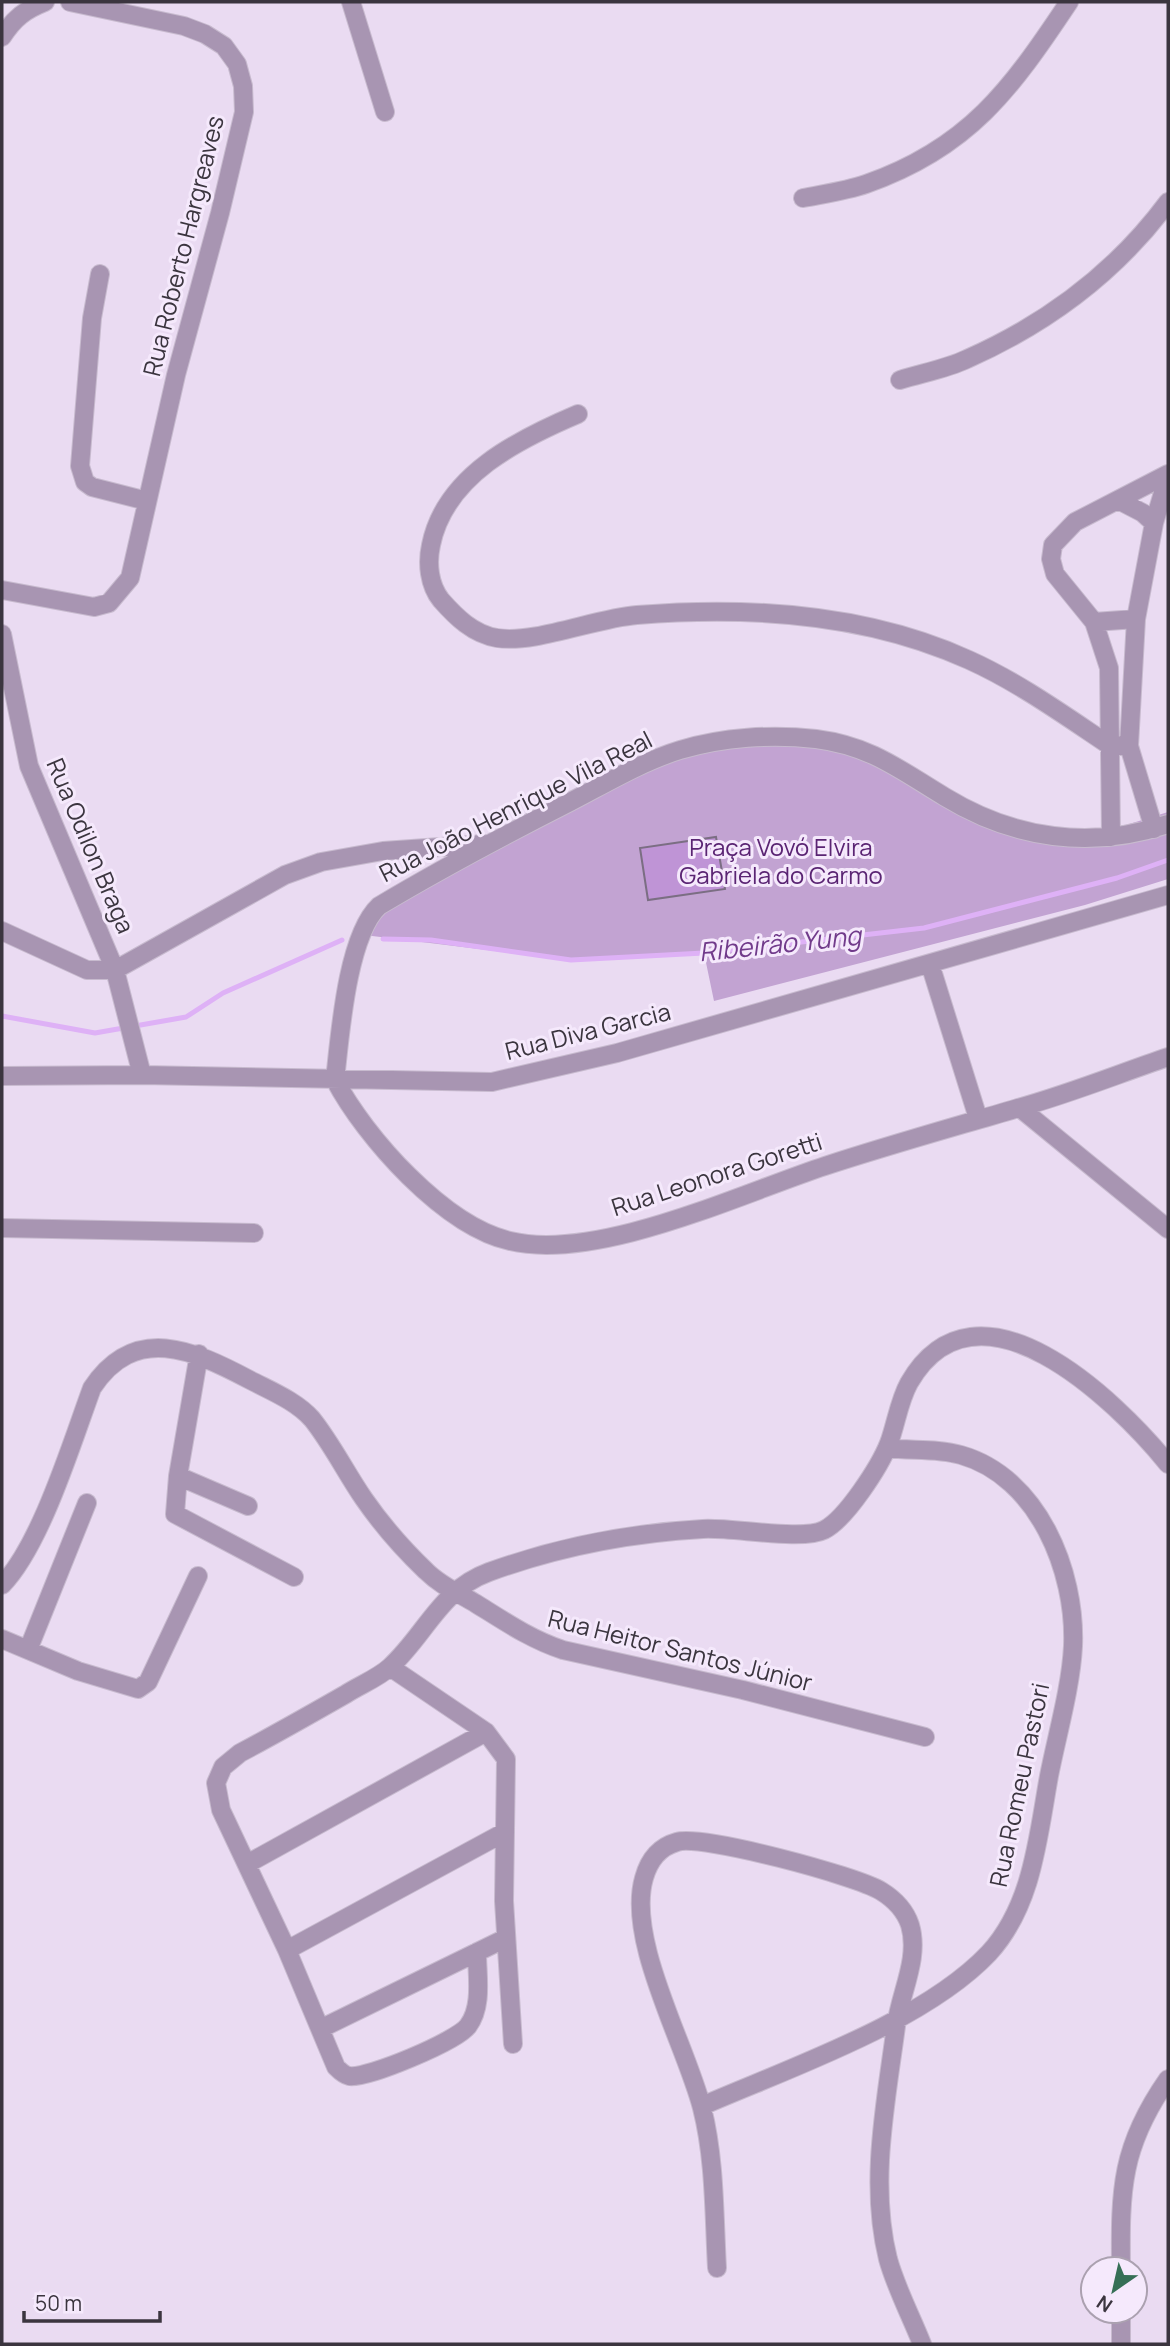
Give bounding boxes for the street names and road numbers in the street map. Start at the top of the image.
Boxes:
street label: Rua Roberto Hargreaves [134,112,231,379]
street label: Rua João Henrique Vila Real [373,722,657,889]
street label: Rua Odilon Braga [40,753,143,938]
street label: Rua Diva Garcia [501,994,674,1067]
street label: Rua Leonora Goretti [607,1124,826,1223]
street label: Rua Heitor Santos Júnior [545,1601,816,1698]
street label: Rua Romeu Pastori [981,1680,1056,1890]

